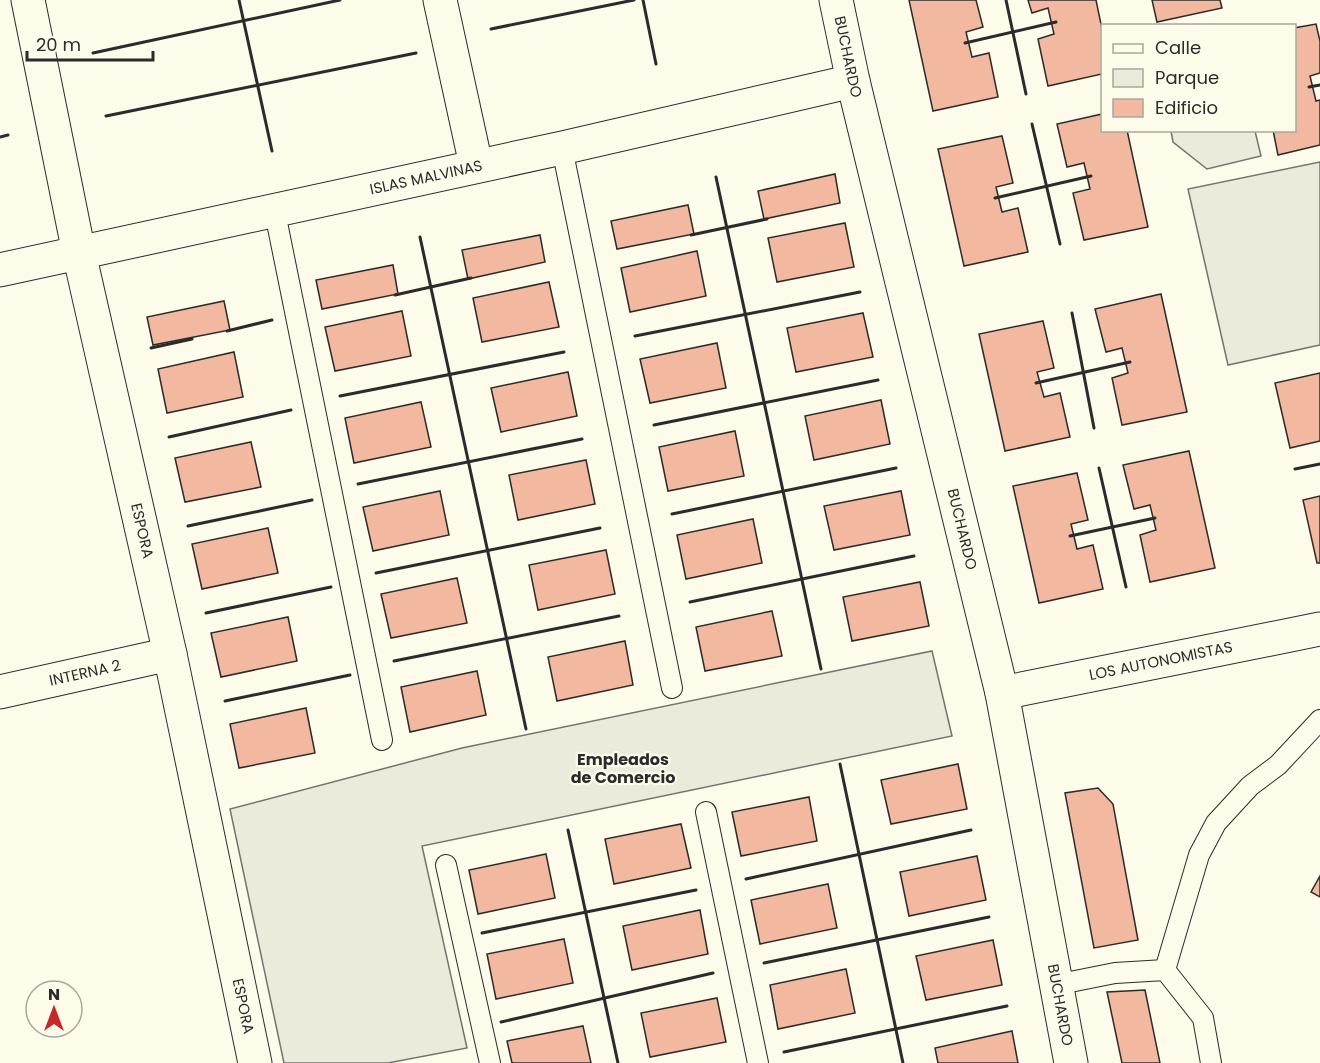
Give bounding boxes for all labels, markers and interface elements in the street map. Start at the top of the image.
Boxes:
street label: BUCHARDO [830,14,868,100]
scale bar [27,24,153,62]
legend [1101,24,1296,132]
text: 20 m [36,32,81,57]
text: Calle [1155,35,1201,60]
text: Parque [1155,65,1219,90]
text: Edificio [1155,95,1218,120]
street label: ISLAS MALVINAS [368,155,484,199]
street label: BUCHARDO [943,486,983,572]
street label: ESPORA [126,501,159,560]
street label: LOS AUTONOMISTAS [1087,636,1234,685]
street label: INTERNA 2 [47,654,122,691]
district label: Empleados de Comercio [571,748,675,789]
street label: BUCHARDO [1043,962,1079,1048]
street label: ESPORA [228,976,260,1036]
north arrow [24,979,84,1039]
text: N [48,983,60,1006]

